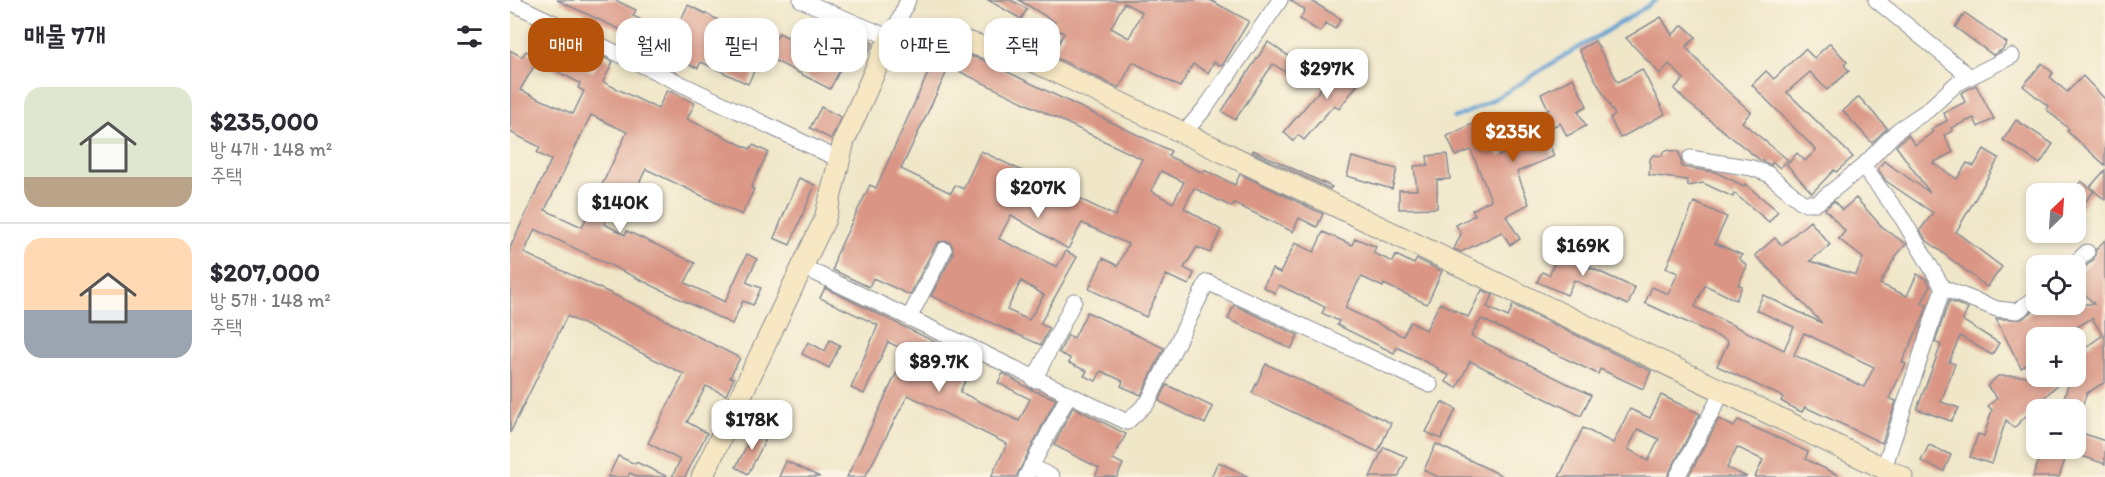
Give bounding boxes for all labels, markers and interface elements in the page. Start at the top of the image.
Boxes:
chip: 매매 [528,18,604,72]
chip: 월세 [616,18,692,72]
chip: 필터 [704,18,779,72]
chip: 신규 [791,18,867,72]
chip: 아파트 [879,18,972,72]
chip: 주택 [984,18,1060,72]
text: 매물 7개 [24,19,106,51]
icon: filters [453,20,486,53]
pin: $297K [1285,49,1369,100]
text: $297K [1300,56,1354,80]
text: $235,000 [210,105,319,137]
icon: home [72,111,144,183]
pin: $235K [1471,112,1555,163]
text: $235K [1486,119,1540,143]
text: 방 4개 · 148 m² [210,137,332,161]
text: 주택 [210,163,242,187]
pin: $207K [996,168,1080,219]
text: $207K [1010,175,1066,199]
pin: $140K [578,183,662,234]
north arrow [2026,183,2086,243]
map controls [2026,183,2086,459]
text: $140K [592,190,648,214]
pin: $169K [1541,226,1625,277]
text: $169K [1556,233,1610,257]
button: locate [2026,255,2086,315]
text: $207,000 [210,256,320,288]
icon: home [72,262,144,334]
text: 방 5개 · 148 m² [210,288,331,312]
text: 주택 [210,314,242,338]
button: + [2026,327,2086,387]
pin: $89.7K [890,342,988,393]
text: $89.7K [909,349,969,373]
button: − [2026,399,2086,459]
pin: $178K [710,400,794,451]
text: $178K [725,407,779,431]

